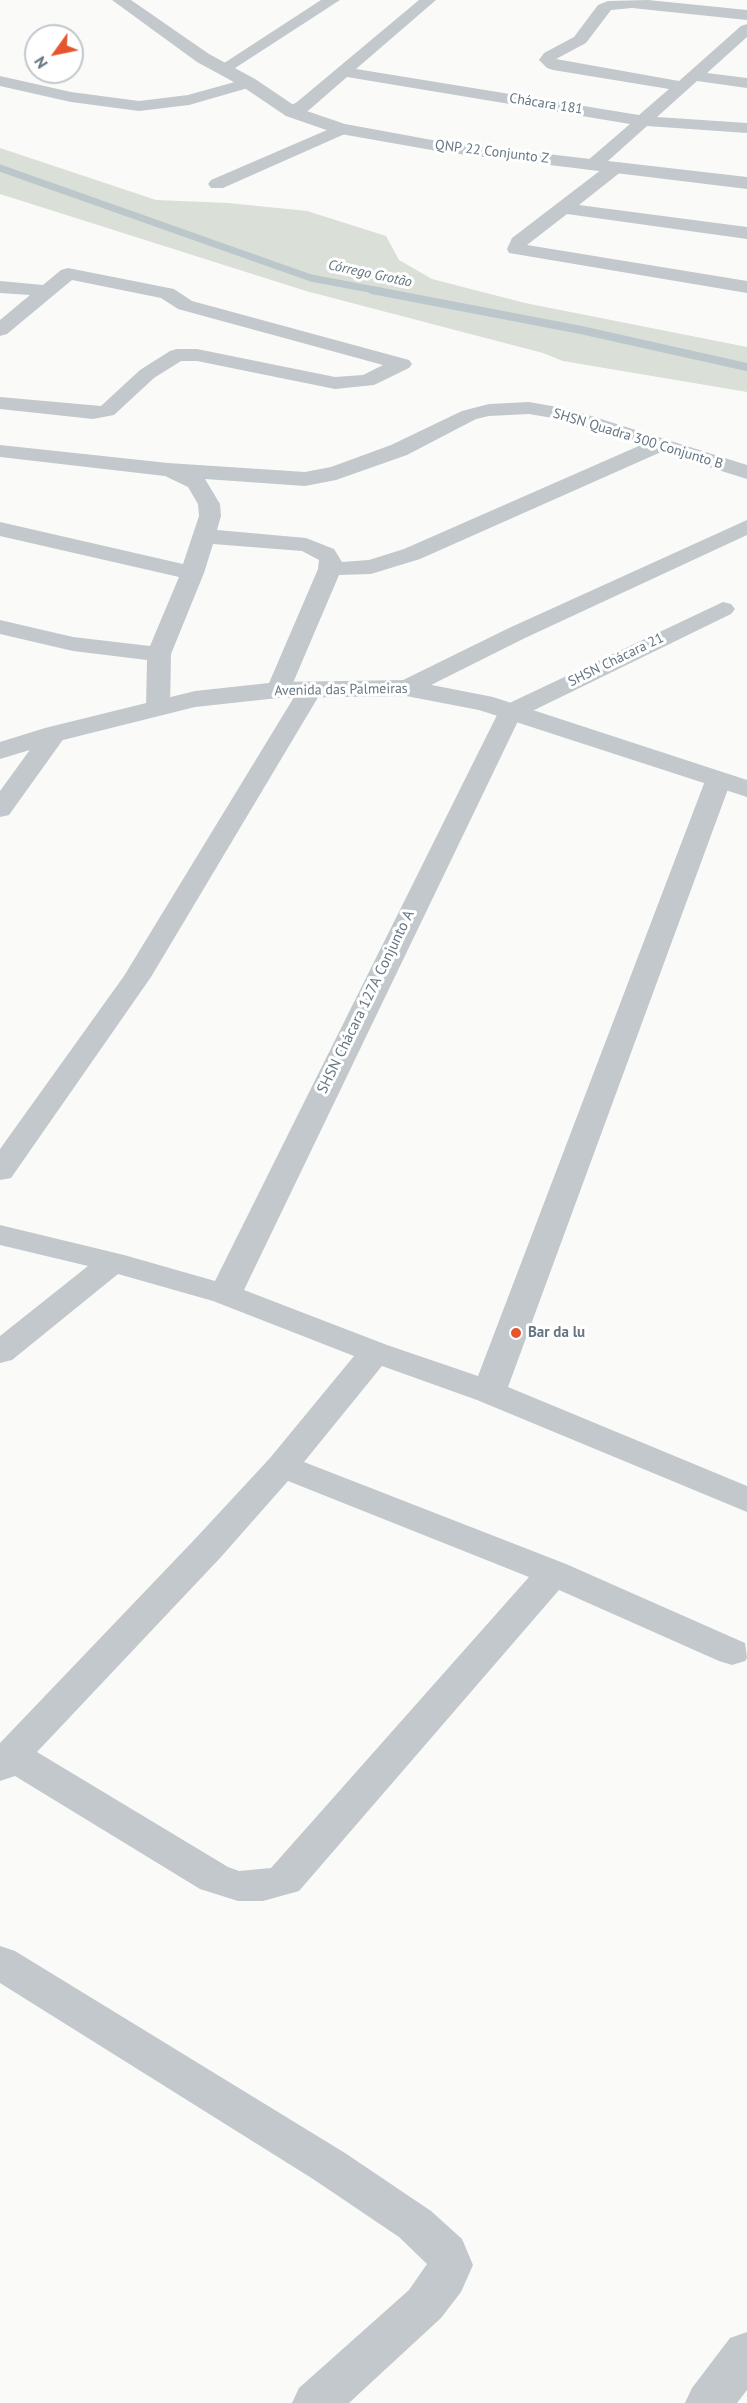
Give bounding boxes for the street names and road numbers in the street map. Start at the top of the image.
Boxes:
street label: Chácara 181 [508,90,584,118]
street label: QNP 22 Conjunto Z [434,137,550,167]
street label: SHSN Quadra 300 Conjunto B [551,405,725,473]
street label: SHSN Chácara 21 [566,630,666,690]
street label: Avenida das Palmeiras [274,680,408,700]
street label: SHSN Chácara 127A Conjunto A [314,907,418,1097]

